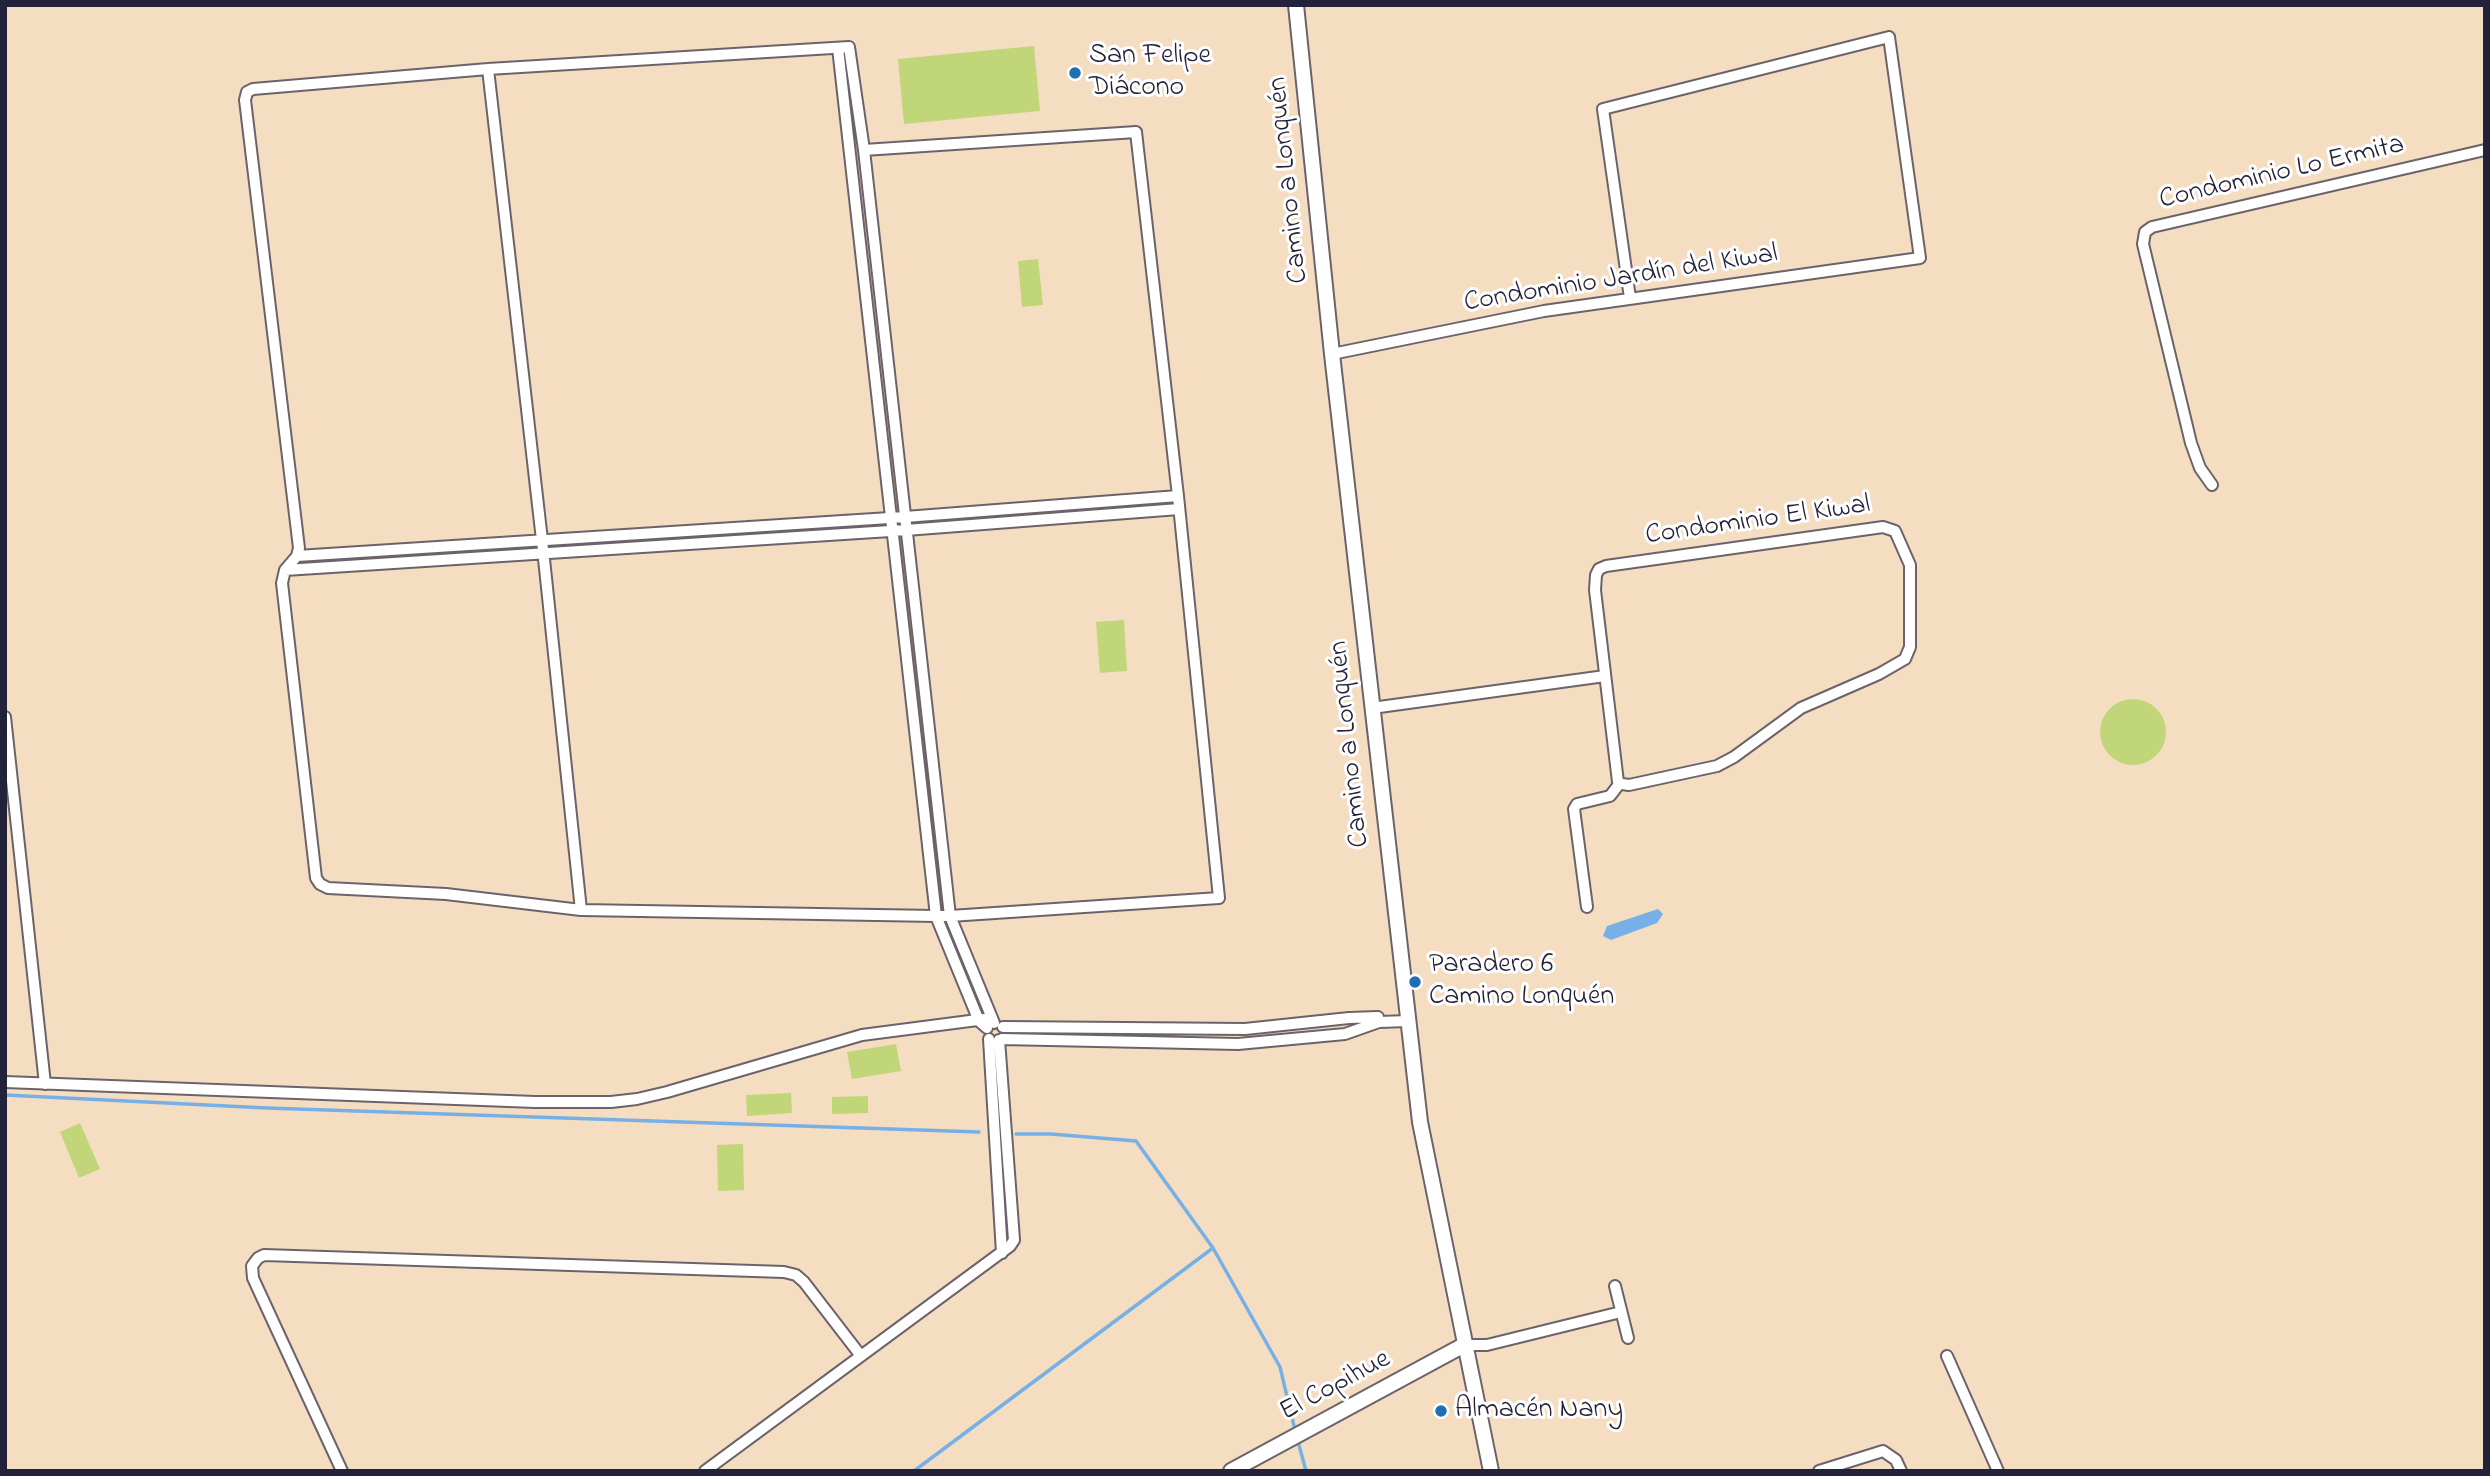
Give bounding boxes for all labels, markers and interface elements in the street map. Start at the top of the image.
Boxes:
place label: San Felipe Diácono [1089,40,1211,106]
marker: San Felipe Diácono [1067,65,1083,81]
street label: Camino a Lonquén [1262,75,1318,285]
street label: Condominio Lo Ermita [2156,130,2408,218]
street label: Condominio Jardín del Kiwal [1462,239,1780,321]
street label: Condominio El Kiwal [1643,490,1873,554]
street label: Camino a Lonquén [1323,639,1379,849]
place label: Paradero 6 Camino Lonquén [1429,949,1614,1015]
marker: Paradero 6 Camino Lonquén [1407,974,1423,990]
street label: El Copihue [1275,1344,1397,1430]
place label: Almacén Nany [1455,1394,1623,1428]
marker: Almacén Nany [1433,1403,1449,1419]

